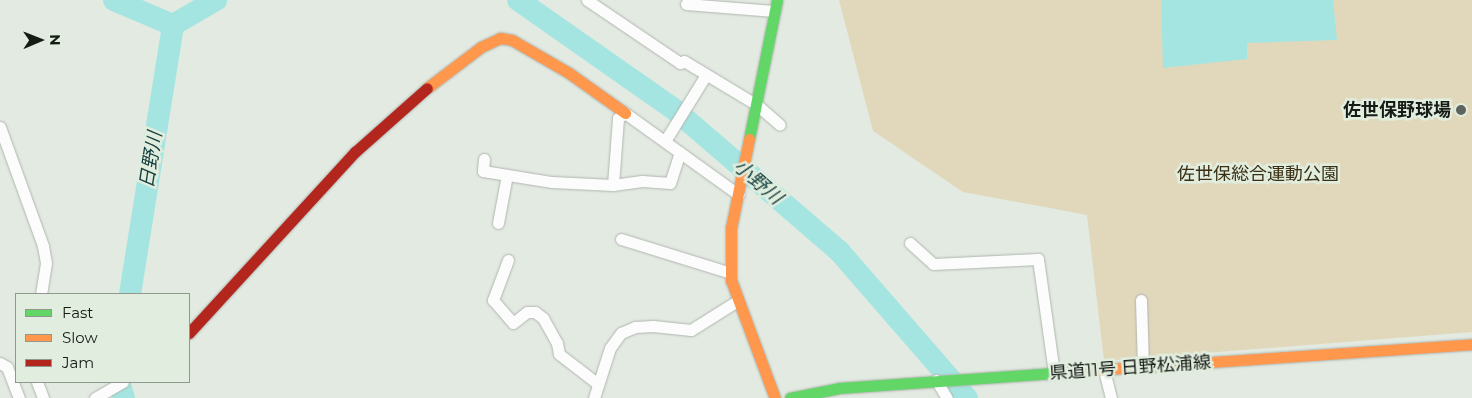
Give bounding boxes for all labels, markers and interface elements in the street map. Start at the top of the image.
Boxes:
north arrow [15,15,65,65]
text: N [46,34,64,46]
place label: 佐世保野球場 [1343,99,1451,121]
marker: 佐世保野球場 [1455,104,1467,116]
water label: 日野川 [135,130,167,190]
water label: 小野川 [729,155,787,209]
park label: 佐世保総合運動公園 [1177,163,1339,185]
legend [15,293,190,383]
text: Fast [62,303,93,322]
text: Slow [62,328,98,347]
street label: 県道11号 日野松浦線 [1049,352,1211,384]
text: Jam [62,353,94,372]

